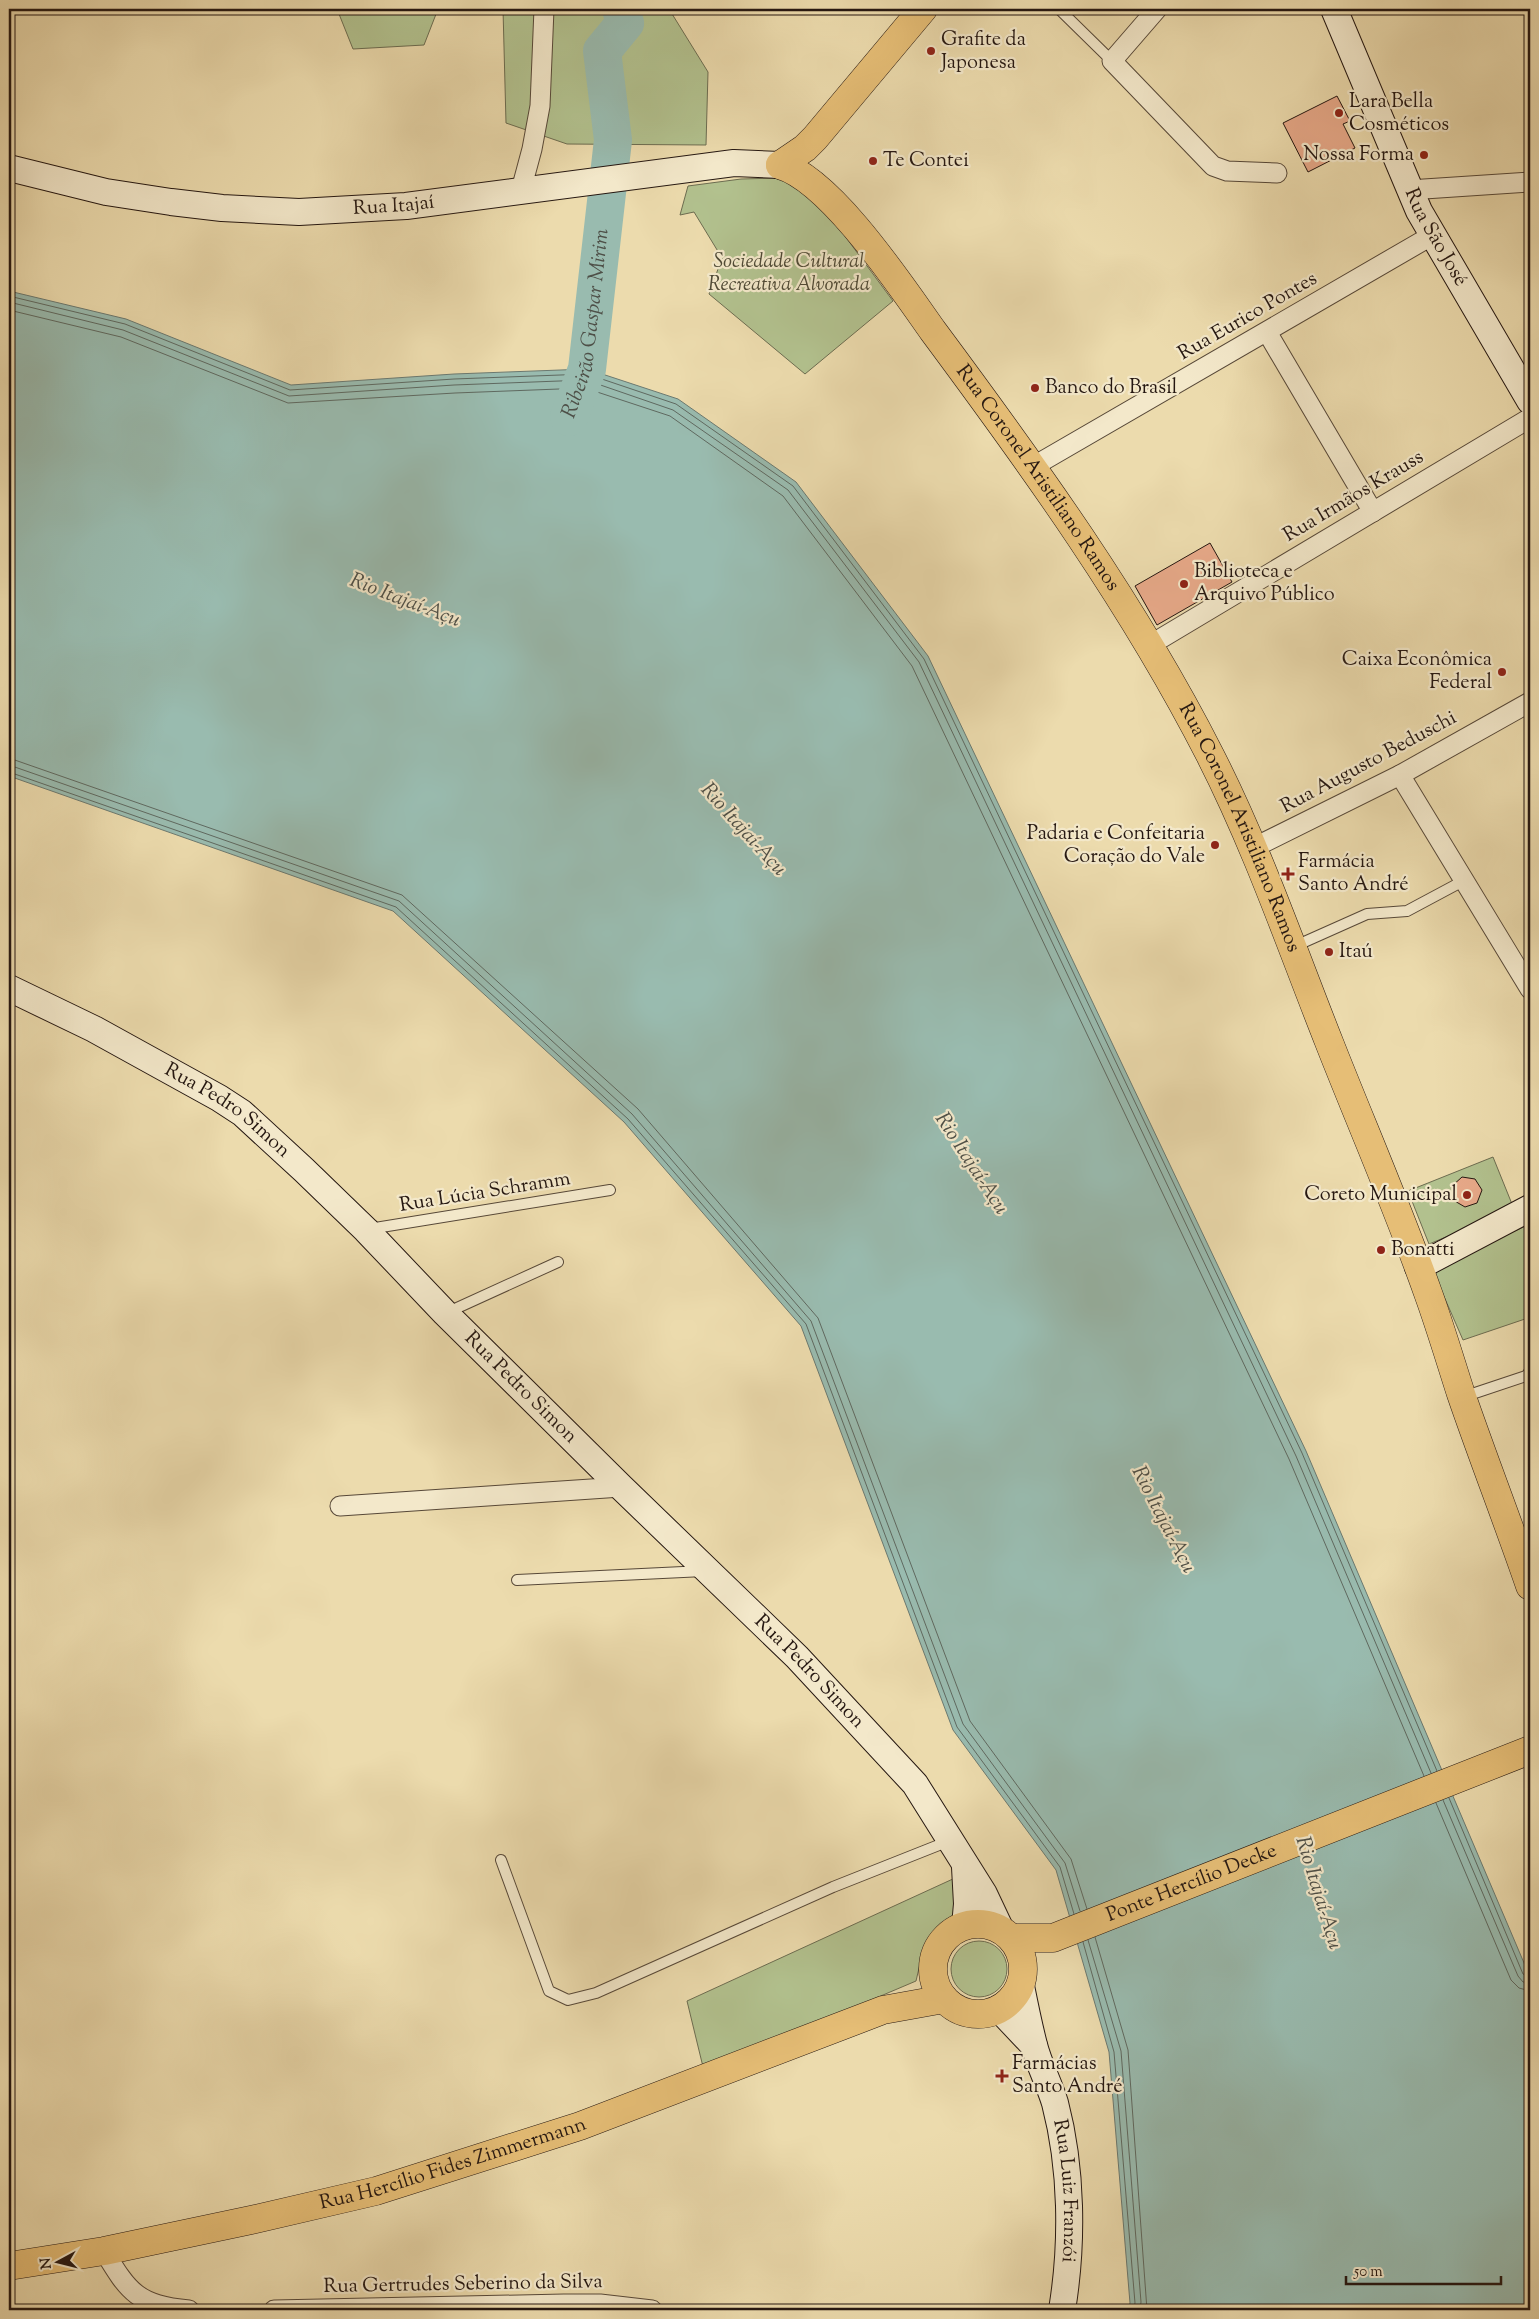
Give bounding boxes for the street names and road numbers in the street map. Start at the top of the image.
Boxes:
street label: Rua São José [1396,184,1475,292]
street label: Rua Itajaí [352,188,436,223]
street label: Rua Eurico Pontes [1173,265,1323,369]
street label: Rua Coronel Aristiliano Ramos [948,359,1127,597]
street label: Rua Irmãos Krauss [1278,444,1430,550]
street label: Rua Coronel Aristiliano Ramos [1171,698,1308,957]
street label: Rua Augusto Beduschi [1276,704,1463,822]
street label: Rua Pedro Simon [159,1056,297,1165]
street label: Rua Lúcia Schramm [397,1165,573,1221]
street label: Rua Pedro Simon [457,1325,584,1451]
street label: Rua Pedro Simon [747,1608,872,1736]
street label: Ponte Hercílio Decke [1102,1837,1281,1930]
street label: Rua Hercílio Fides Zimmermann [317,2110,591,2218]
street label: Rua Luiz Franzói [1045,2117,1084,2264]
street label: Rua Gertrudes Seberino da Silva [323,2268,603,2302]

